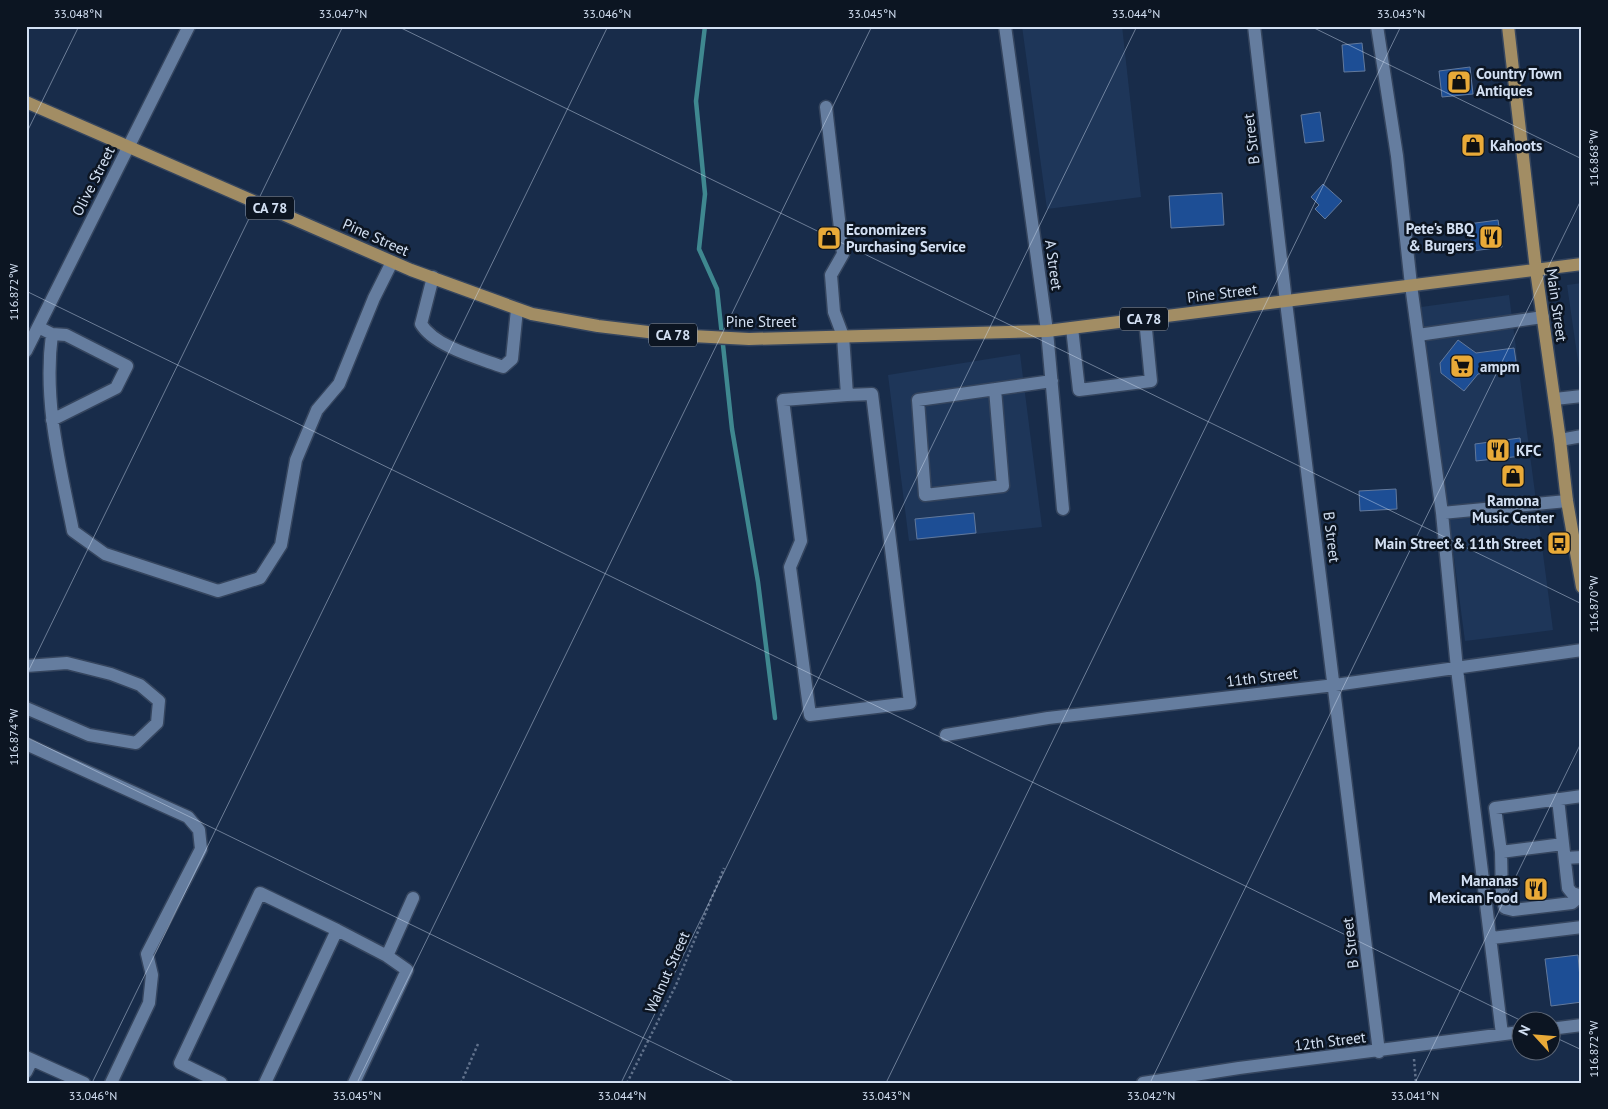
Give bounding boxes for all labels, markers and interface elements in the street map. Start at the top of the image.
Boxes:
text: 33.048°N [54,6,102,21]
text: 33.047°N [319,6,367,21]
text: 33.046°N [583,6,631,21]
text: 33.045°N [848,6,896,21]
text: 33.044°N [1112,6,1160,21]
text: 33.043°N [1377,6,1425,21]
place label: Country Town Antiques [1476,64,1562,100]
shop icon: Country Town Antiques [1446,69,1472,95]
street label: B Street [1238,112,1264,166]
text: 116.868°W [1586,130,1601,186]
shop icon: Kahoots [1460,132,1486,158]
place label: Kahoots [1490,136,1542,155]
street label: Olive Street [67,143,119,219]
road number: CA 78 [246,197,294,220]
street label: Pine Street [340,214,412,260]
place label: Pete's BBQ & Burgers [1406,219,1475,255]
place label: Economizers Purchasing Service [846,220,966,256]
restaurant icon: Pete's BBQ & Burgers [1478,224,1504,250]
shop icon: Economizers Purchasing Service [816,225,842,251]
street label: A Street [1041,239,1067,291]
text: 116.872°W [6,264,21,320]
street label: Main Street [1542,267,1572,343]
street label: Pine Street [1186,279,1258,307]
road number: CA 78 [1120,308,1168,330]
street label: Pine Street [726,312,796,331]
road number: CA 78 [649,324,697,346]
supermarket icon: ampm [1449,353,1475,379]
place label: ampm [1480,357,1520,376]
restaurant icon: KFC [1485,437,1511,463]
place label: KFC [1516,441,1542,460]
shop icon: Ramona Music Center [1500,463,1526,489]
place label: Ramona Music Center [1472,491,1555,527]
street label: B Street [1319,510,1345,564]
bus stop icon: Main Street & 11th Street [1546,530,1572,556]
place label: Main Street & 11th Street [1375,534,1543,553]
text: 116.870°W [1586,576,1601,632]
street label: 11th Street [1225,663,1299,691]
text: 116.874°W [6,709,21,765]
place label: Mananas Mexican Food [1429,871,1518,907]
restaurant icon: Mananas Mexican Food [1523,876,1549,902]
street label: B Street [1337,916,1363,970]
street label: Walnut Street [641,928,693,1016]
north arrow [1510,1012,1560,1062]
text: 116.872°W [1586,1021,1601,1077]
text: N [1514,1022,1534,1038]
street label: 12th Street [1293,1027,1367,1055]
text: 33.046°N [69,1088,117,1103]
text: 33.045°N [333,1088,381,1103]
text: 33.044°N [598,1088,646,1103]
text: 33.043°N [862,1088,910,1103]
text: 33.042°N [1127,1088,1175,1103]
text: 33.041°N [1391,1088,1439,1103]

